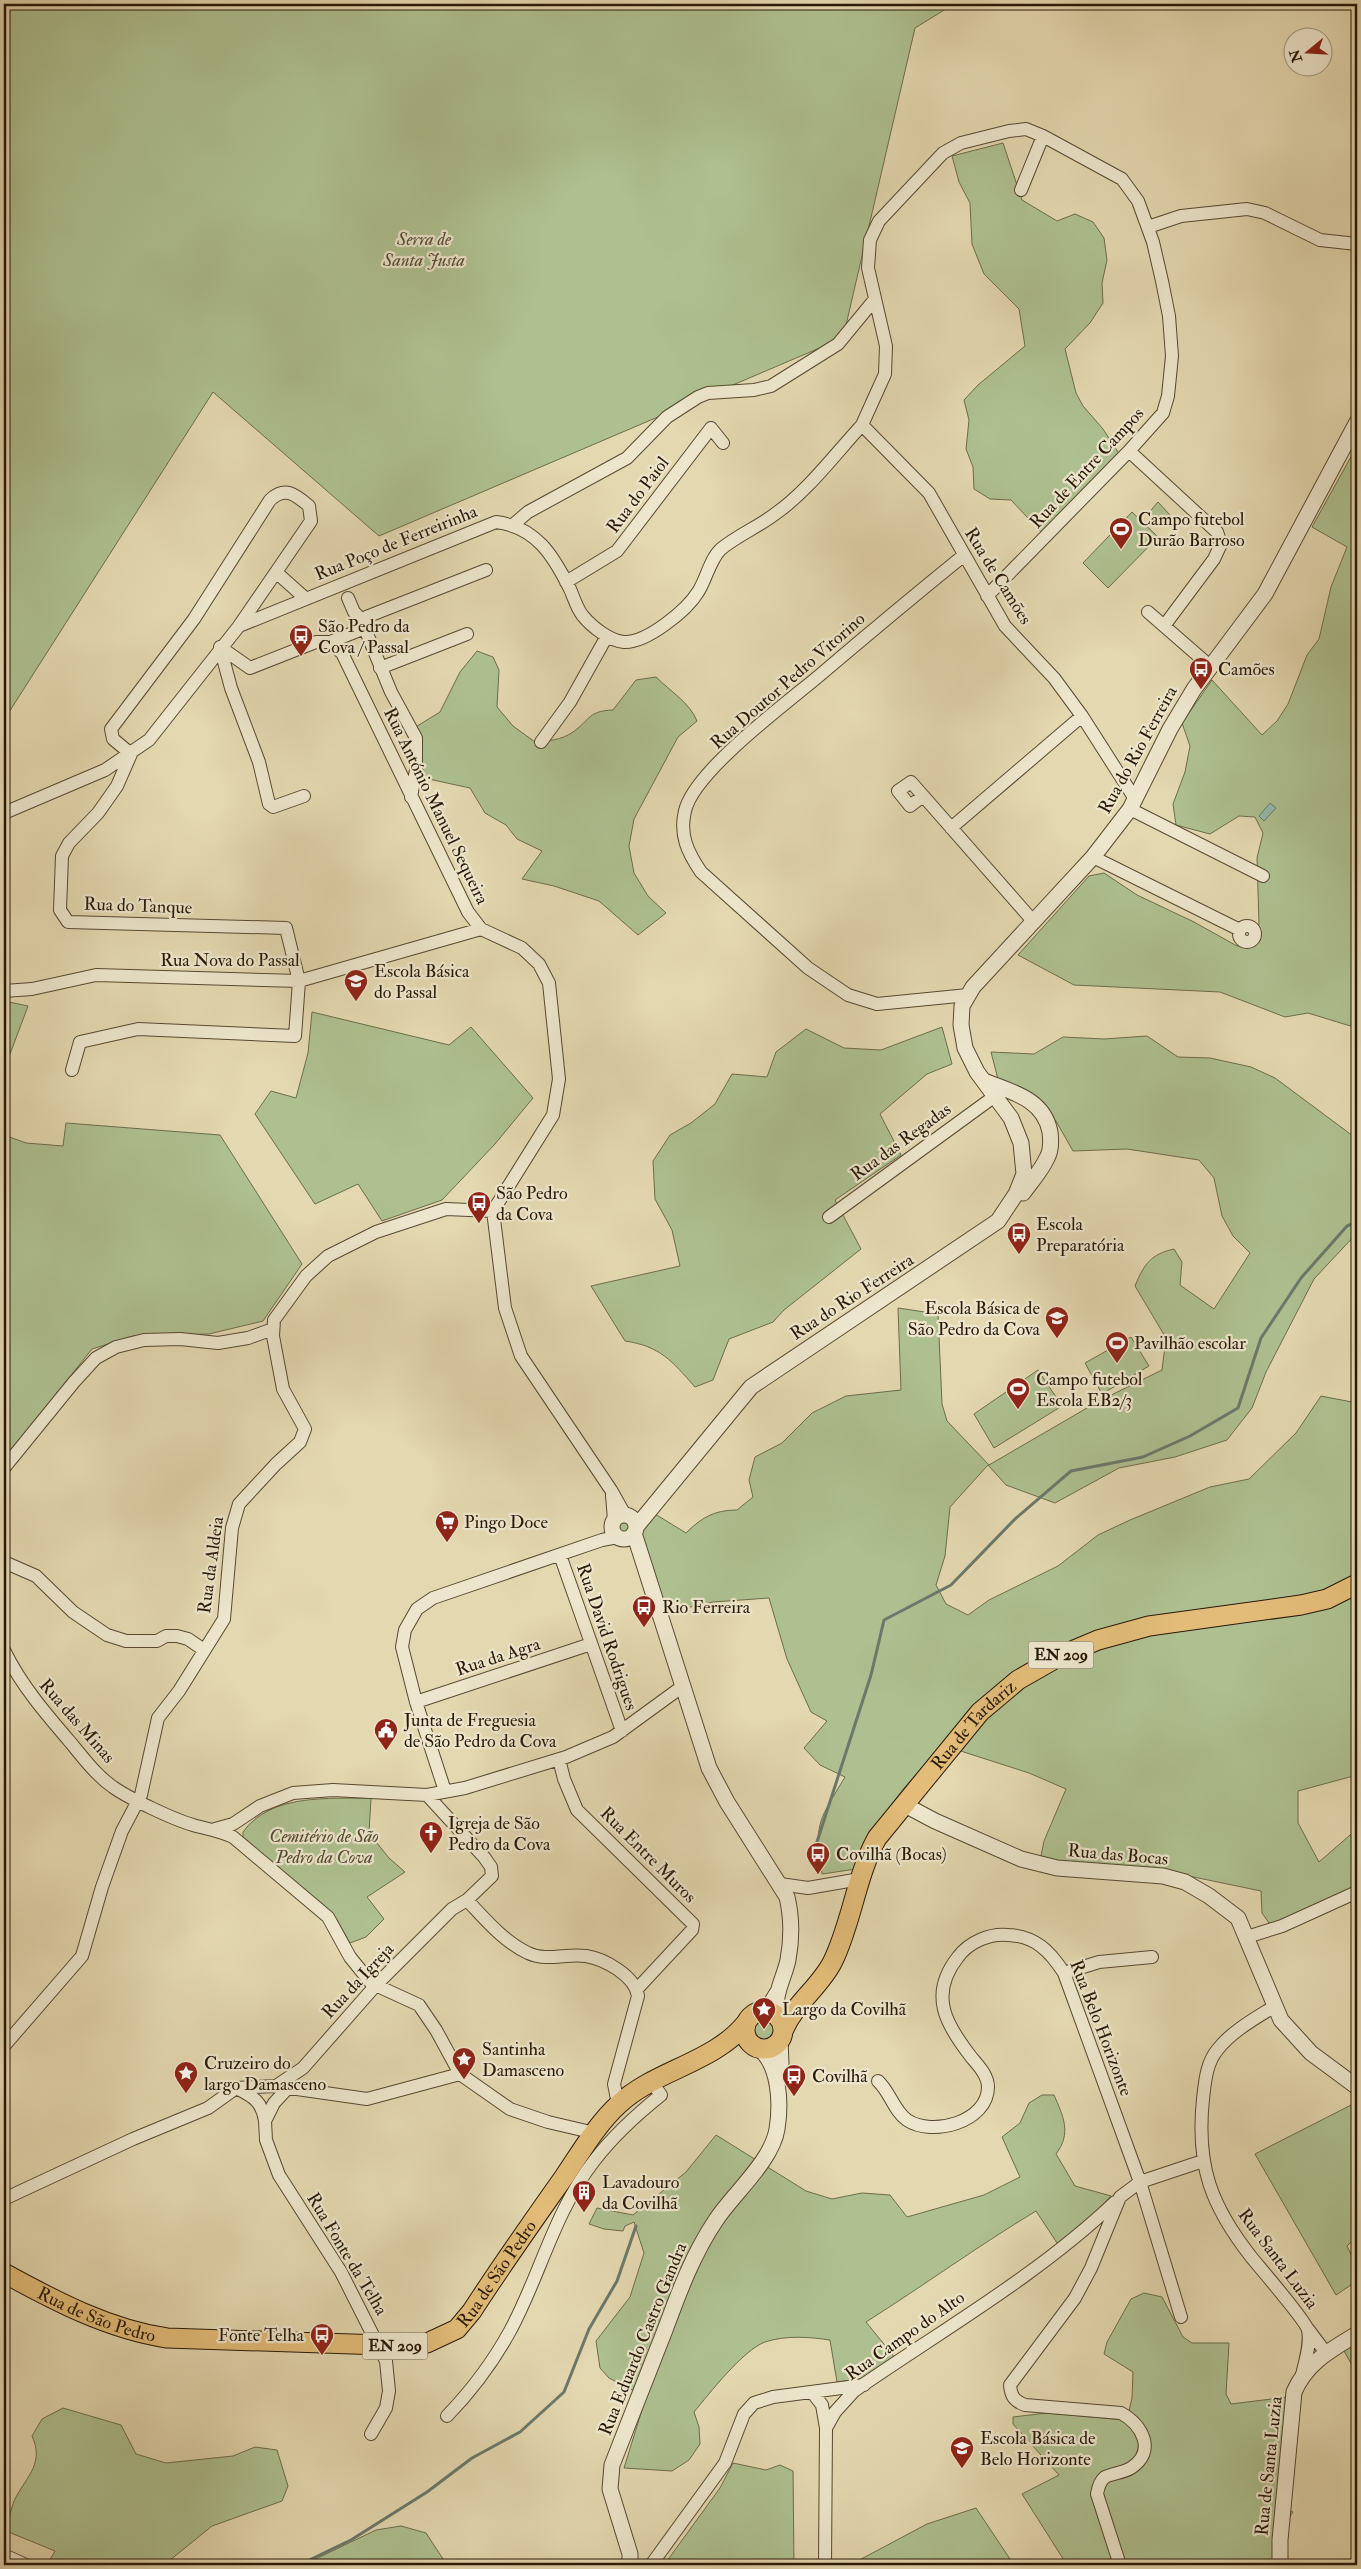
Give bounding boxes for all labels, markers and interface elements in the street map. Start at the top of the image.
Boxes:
north arrow [1284,28,1334,78]
text: N [1286,47,1306,65]
park label: Serra de Santa Justa [382,228,465,272]
street label: Rua de Entre Campos [1025,403,1149,533]
street label: Rua do Paiol [602,452,674,538]
street label: Rua Poço de Ferreirinha [311,500,481,586]
place label: Campo futebol Durão Barroso [1138,508,1245,552]
sports icon: Campo futebol Durão Barroso [1108,516,1134,550]
street label: Rua de Camões [959,523,1037,629]
street label: Rua Doutor Pedro Vitorino [706,607,870,754]
place label: São Pedro da Cova / Passal [318,615,410,659]
bus stop icon: São Pedro da Cova / Passal [288,623,314,657]
bus stop icon: Camões [1188,656,1214,690]
place label: Camões [1218,658,1275,681]
street label: Rua do Rio Ferreira [1093,681,1183,818]
street label: Rua António Manuel Sequeira [378,704,494,909]
street label: Rua do Tanque [83,893,193,919]
street label: Rua Nova do Passal [160,949,300,972]
place label: Escola Básica do Passal [374,960,470,1004]
school or university icon: Escola Básica do Passal [343,968,369,1002]
street label: Rua das Regadas [846,1098,956,1186]
place label: São Pedro da Cova [496,1182,568,1226]
bus stop icon: São Pedro da Cova [466,1190,492,1224]
place label: Escola Preparatória [1036,1213,1125,1257]
bus stop icon: Escola Preparatória [1006,1221,1032,1255]
street label: Rua do Rio Ferreira [786,1248,919,1346]
place label: Escola Básica de São Pedro da Cova [908,1297,1041,1341]
school or university icon: Escola Básica de São Pedro da Cova [1044,1305,1070,1339]
sports icon: Pavilhão escolar [1104,1330,1130,1364]
place label: Pavilhão escolar [1134,1332,1246,1355]
place label: Campo futebol Escola EB2/3 [1036,1368,1143,1412]
sports icon: Campo futebol Escola EB2/3 [1005,1376,1031,1410]
supermarket icon: Pingo Doce [434,1509,460,1543]
place label: Pingo Doce [464,1511,548,1534]
street label: Rua da Aldeia [193,1514,229,1615]
street label: Rua David Rodrigues [571,1561,643,1713]
bus stop icon: Rio Ferreira [631,1594,657,1628]
place label: Rio Ferreira [662,1596,751,1619]
street label: Rua da Agra [453,1632,544,1681]
road number: EN 209 [1028,1642,1094,1668]
street label: Rua das Minas [34,1674,120,1768]
street label: Rua de Tardariz [926,1675,1021,1775]
place label: Junta de Freguesia de São Pedro da Cova [403,1709,557,1753]
public building icon: Junta de Freguesia de São Pedro da Cova [373,1717,399,1751]
street label: Rua Entre Muros [595,1802,701,1908]
place label: Igreja de São Pedro da Cova [448,1812,551,1856]
church icon: Igreja de São Pedro da Cova [418,1820,444,1854]
park label: Cemitério de São Pedro da Cova [269,1825,379,1869]
street label: Rua das Bocas [1067,1839,1169,1871]
bus stop icon: Covilhã (Bocas) [805,1841,831,1875]
place label: Covilhã (Bocas) [836,1843,947,1866]
street label: Rua da Igreja [317,1938,399,2024]
street label: Rua Belo Horizonte [1064,1957,1138,2100]
place icon: Largo da Covilhã [751,1996,777,2030]
place label: Largo da Covilhã [782,1998,907,2021]
place label: Santinha Damasceno [482,2038,565,2082]
place icon: Santinha Damasceno [451,2046,477,2080]
place label: Cruzeiro do largo Damasceno [204,2052,327,2096]
place icon: Cruzeiro do largo Damasceno [173,2060,199,2094]
bus stop icon: Covilhã [781,2063,807,2097]
place label: Covilhã [812,2065,868,2088]
place label: Lavadouro da Covilhã [602,2171,680,2215]
building icon: Lavadouro da Covilhã [571,2179,597,2213]
street label: Rua Fonte da Telha [301,2188,393,2320]
street label: Rua Santa Luzia [1233,2204,1324,2314]
street label: Rua de São Pedro [452,2215,542,2332]
street label: Rua Eduardo Castro Gandra [594,2239,692,2439]
street label: Rua de São Pedro [34,2281,158,2347]
street label: Rua Campo do Alto [841,2286,970,2386]
bus stop icon: Fonte Telha [309,2322,335,2356]
place label: Fonte Telha [218,2324,305,2347]
road number: EN 209 [362,2332,428,2360]
street label: Rua de Santa Luzia [1250,2394,1288,2537]
place label: Escola Básica de Belo Horizonte [980,2427,1096,2471]
school or university icon: Escola Básica de Belo Horizonte [949,2435,975,2469]

